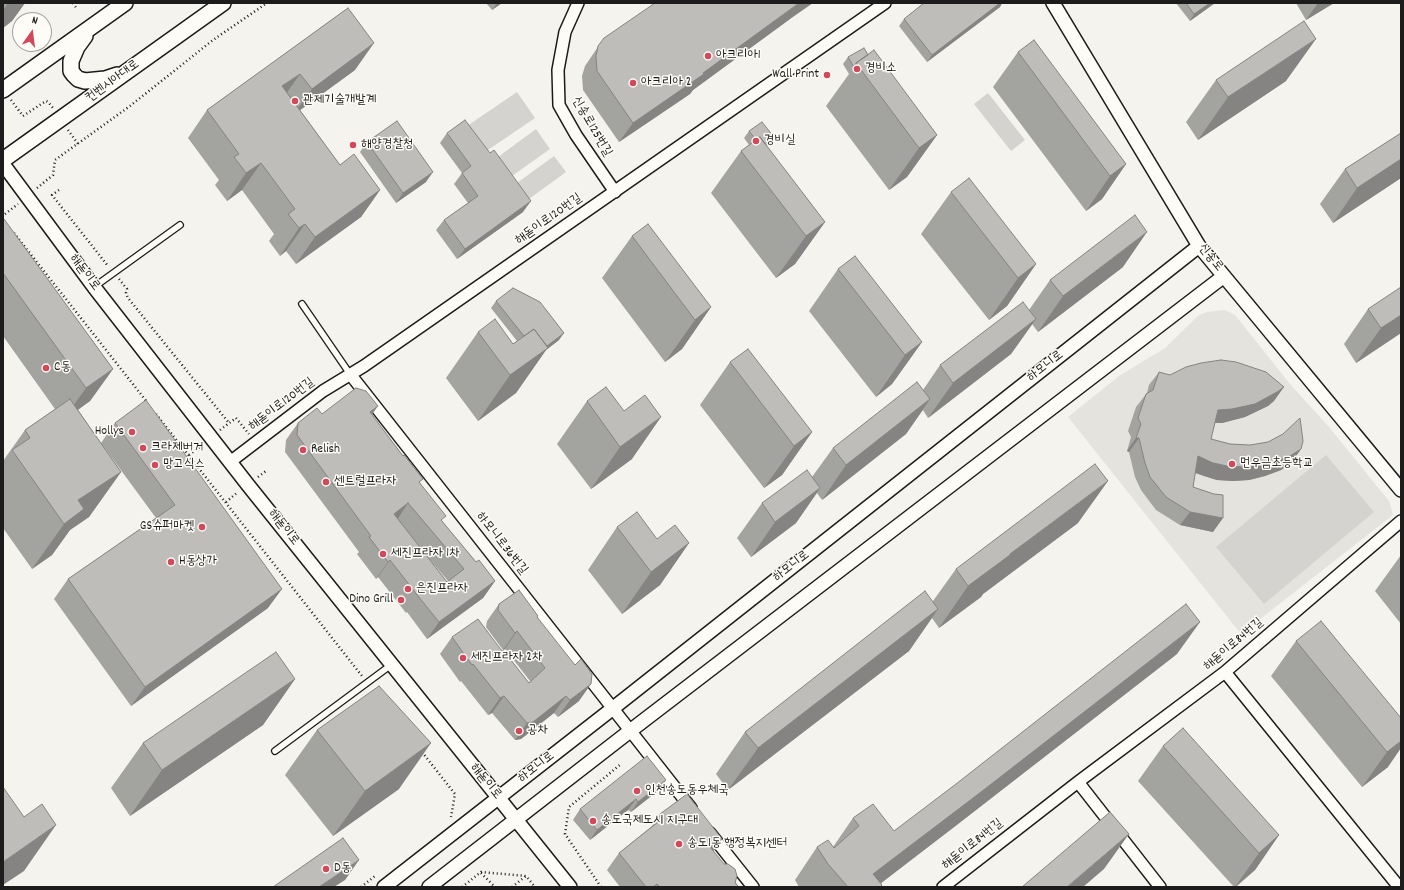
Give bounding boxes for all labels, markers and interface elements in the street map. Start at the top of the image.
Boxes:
north arrow [12,12,52,52]
text: N [30,13,39,30]
place label: 아크리아1 [716,48,761,64]
marker: 아크리아1 [703,51,713,61]
street label: 컨벤시아대로 [83,57,143,107]
place label: 경비소 [865,61,896,77]
marker: 경비소 [852,64,862,74]
place label: Wall Print [772,67,819,83]
marker: Wall Print [822,70,832,80]
place label: 아크리아 2 [641,75,692,91]
marker: 아크리아 2 [628,78,638,88]
place label: 관제기술개발계 [303,93,376,109]
street label: 신송로125번길 [568,94,614,160]
marker: 관제기술개발계 [290,96,300,106]
place label: 경비실 [764,133,795,149]
marker: 경비실 [751,136,761,146]
place label: 해양경찰청 [361,137,413,153]
marker: 해양경찰청 [348,140,358,150]
street label: 해돋이로120번길 [512,191,586,249]
street label: 신송로 [1194,241,1226,275]
street label: 해돋이로 [65,252,103,294]
street label: 하모니로 [1025,348,1067,386]
place label: C동 [54,360,71,376]
marker: C동 [41,363,51,373]
street label: 해돋이로120번길 [246,375,318,435]
place label: Hollys [95,424,124,440]
marker: Hollys [127,427,137,437]
place label: 크라제버거 [151,440,203,456]
place label: Relish [311,442,340,458]
marker: 크라제버거 [138,443,148,453]
marker: Relish [298,445,308,455]
place label: 먼우금초등학교 [1240,456,1313,472]
place label: 망고식스 [163,457,205,473]
marker: 먼우금초등학교 [1227,459,1237,469]
marker: 망고식스 [150,460,160,470]
place label: 센트럴프라자 [334,474,397,490]
marker: 센트럴프라자 [321,477,331,487]
street label: 해돋이로 [264,507,302,549]
street label: 하모니로36번길 [472,510,530,578]
place label: GS슈퍼마켓 [140,519,194,535]
marker: GS슈퍼마켓 [197,522,207,532]
place label: 세진프라자 1차 [391,546,460,562]
street label: 하모니로 [771,548,813,586]
marker: 세진프라자 1차 [378,549,388,559]
place label: H동상가 [179,554,217,570]
marker: H동상가 [166,557,176,567]
place label: 은진프라자 [416,581,468,597]
marker: 은진프라자 [403,584,413,594]
place label: Dino Grill [349,592,393,608]
marker: Dino Grill [396,595,406,605]
street label: 해돋이로84번길 [1201,615,1267,675]
place label: 세진프라자 2차 [471,650,542,666]
marker: 세진프라자 2차 [458,653,468,663]
place label: 공차 [527,723,548,739]
marker: 공차 [514,726,524,736]
street label: 하모니로 [516,749,558,787]
street label: 해돋이로 [466,761,504,803]
place label: 인천송도동우체국 [645,783,729,799]
marker: 인천송도동우체국 [632,786,642,796]
place label: 송도국제도시 지구대 [601,813,698,829]
marker: 송도국제도시 지구대 [588,816,598,826]
street label: 해돋이로84번길 [939,816,1007,874]
place label: 송도1동 행정복지센터 [687,836,787,852]
marker: 송도1동 행정복지센터 [674,839,684,849]
place label: D동 [334,861,351,877]
marker: D동 [321,864,331,874]

